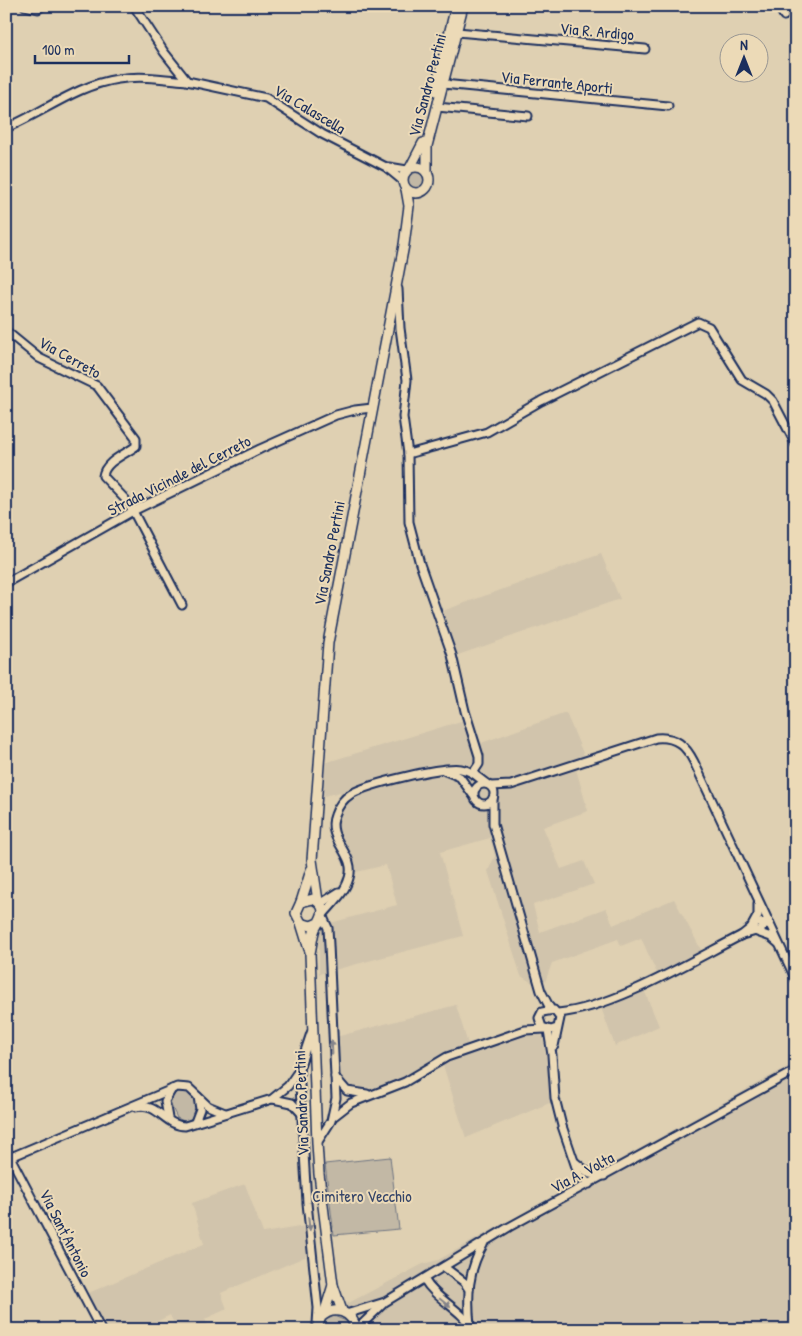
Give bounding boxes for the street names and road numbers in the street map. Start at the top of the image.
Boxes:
street label: Via R. Ardigo [559,17,635,45]
street label: Via Sandro Pertini [403,31,451,139]
street label: Via Ferrante Aporti [500,65,614,99]
street label: Via Calascella [270,79,350,139]
street label: Via Cerreto [35,331,106,383]
street label: Strada Vicinale del Cerreto [104,429,255,521]
street label: Via Sandro Pertini [308,499,350,607]
street label: Via Sandro Pertini [288,1050,314,1156]
street label: Via A. Volta [546,1146,618,1198]
street label: Via Sant'Antonio [34,1185,98,1281]

